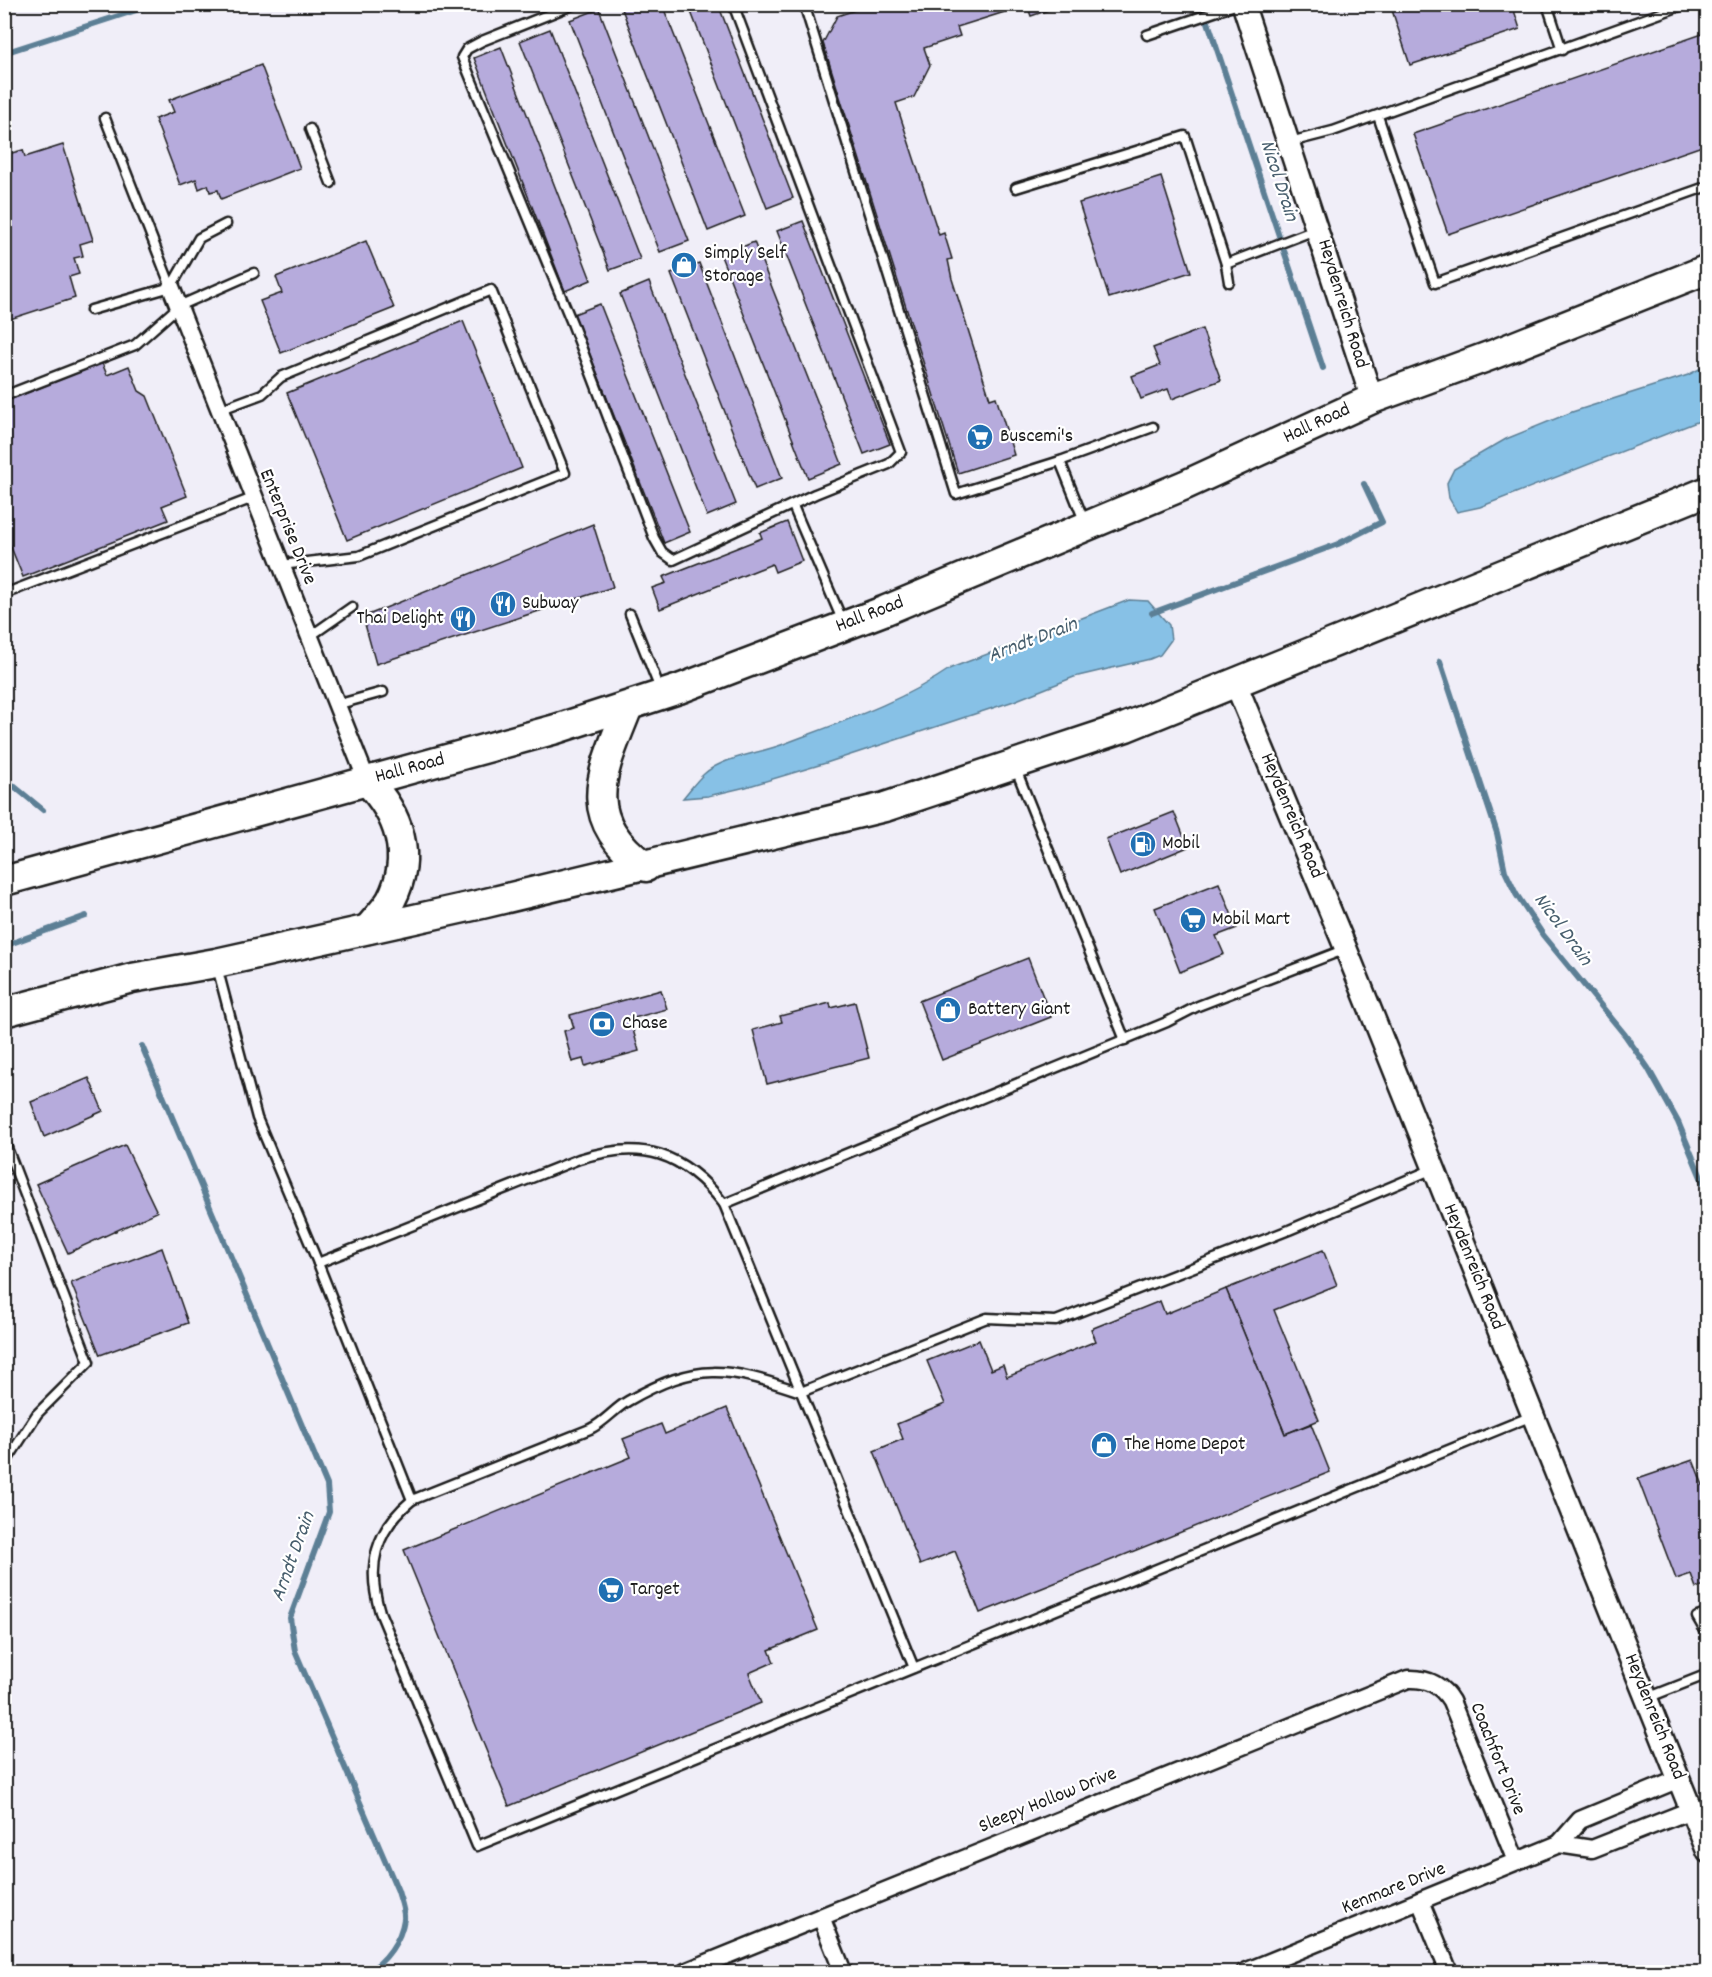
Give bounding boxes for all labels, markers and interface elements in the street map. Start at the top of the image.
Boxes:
water label: Nicol Drain [1251,136,1306,227]
street label: Heydenreich Road [1309,236,1375,372]
place label: Simply Self Storage [704,240,787,291]
shop icon: Simply Self Storage [669,250,699,280]
street label: Hall Road [1279,396,1355,452]
supermarket icon: Buscemi's [965,422,995,452]
place label: Buscemi's [1000,423,1073,451]
street label: Enterprise Drive [251,465,323,589]
restaurant icon: Subway [488,589,518,619]
street label: Hall Road [832,589,908,641]
place label: Subway [522,590,579,618]
restaurant icon: Thai Delight [448,604,478,634]
place label: Thai Delight [356,605,444,633]
water label: Arndt Drain [984,610,1083,672]
street label: Hall Road [372,746,448,792]
street label: Heydenreich Road [1252,749,1330,883]
fuel station icon: Mobil [1128,829,1158,859]
place label: Mobil [1162,830,1200,858]
water label: Nicol Drain [1525,887,1600,974]
supermarket icon: Mobil Mart [1178,905,1208,935]
place label: Mobil Mart [1212,906,1290,934]
shop icon: Battery Giant [933,995,963,1025]
place label: Battery Giant [968,996,1070,1024]
bank icon: Chase [587,1009,617,1039]
place label: Chase [622,1010,668,1038]
street label: Heydenreich Road [1435,1200,1511,1334]
shop icon: The Home Depot [1089,1430,1119,1460]
place label: The Home Depot [1124,1431,1245,1459]
water label: Arndt Drain [264,1507,325,1606]
supermarket icon: Target [596,1575,626,1605]
place label: Target [630,1576,680,1604]
street label: Heydenreich Road [1616,1650,1692,1784]
street label: Coachfort Drive [1462,1698,1532,1820]
street label: Sleepy Hollow Drive [975,1760,1121,1841]
street label: Kenmare Drive [1338,1855,1450,1923]

